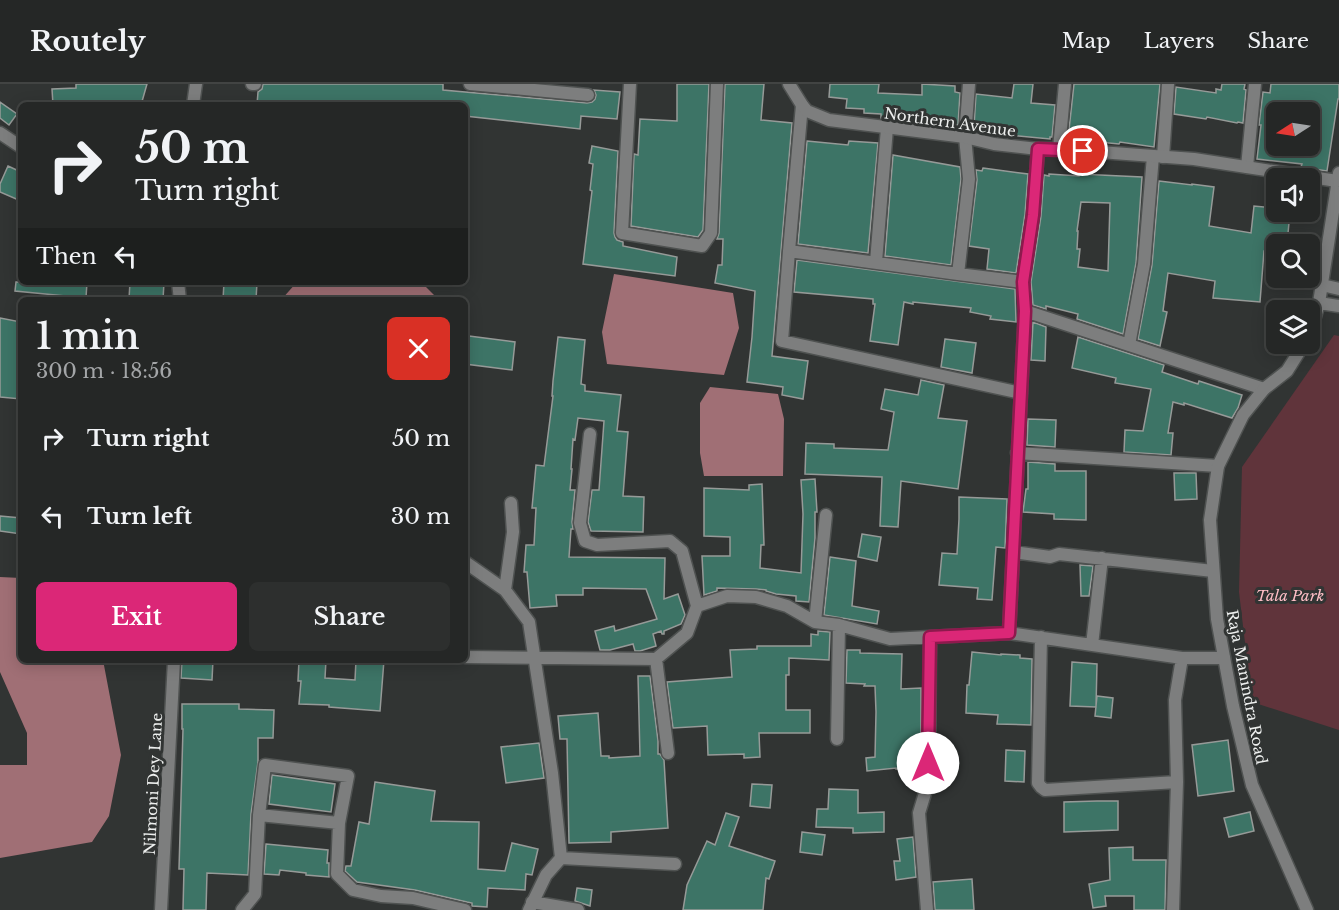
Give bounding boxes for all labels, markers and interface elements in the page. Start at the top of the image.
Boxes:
text: Routely [30,24,146,59]
text: Map [1062,28,1111,54]
text: Layers [1144,28,1215,54]
text: Share [1248,28,1309,54]
north arrow [1266,102,1320,156]
map controls [1266,102,1320,354]
street label: Northern Avenue [883,103,1017,141]
text: 50 m [135,122,249,174]
pin [1057,125,1108,176]
icon: right [36,126,114,204]
icon: arrive [1066,134,1099,167]
button: sound [1266,168,1320,222]
text: Turn right [135,174,279,207]
button: search [1266,234,1320,288]
icon: left [109,240,142,273]
text: Then [36,243,97,270]
button: layers [1266,300,1320,354]
text: 1 min [36,314,140,359]
button: close [387,317,450,380]
text: 300 m · 18:56 [36,359,172,383]
icon: right [36,422,69,455]
text: Turn right [87,425,209,452]
text: 50 m [392,425,450,452]
icon: left [36,500,69,533]
text: Turn left [87,503,192,530]
text: 30 m [391,503,450,530]
button: Exit [36,582,237,651]
button: Share [249,582,450,651]
park label: Tala Park [1256,586,1324,605]
street label: Raja Manindra Road [1223,608,1271,766]
street label: Nilmoni Dey Lane [140,712,166,856]
position arrow [896,731,960,795]

